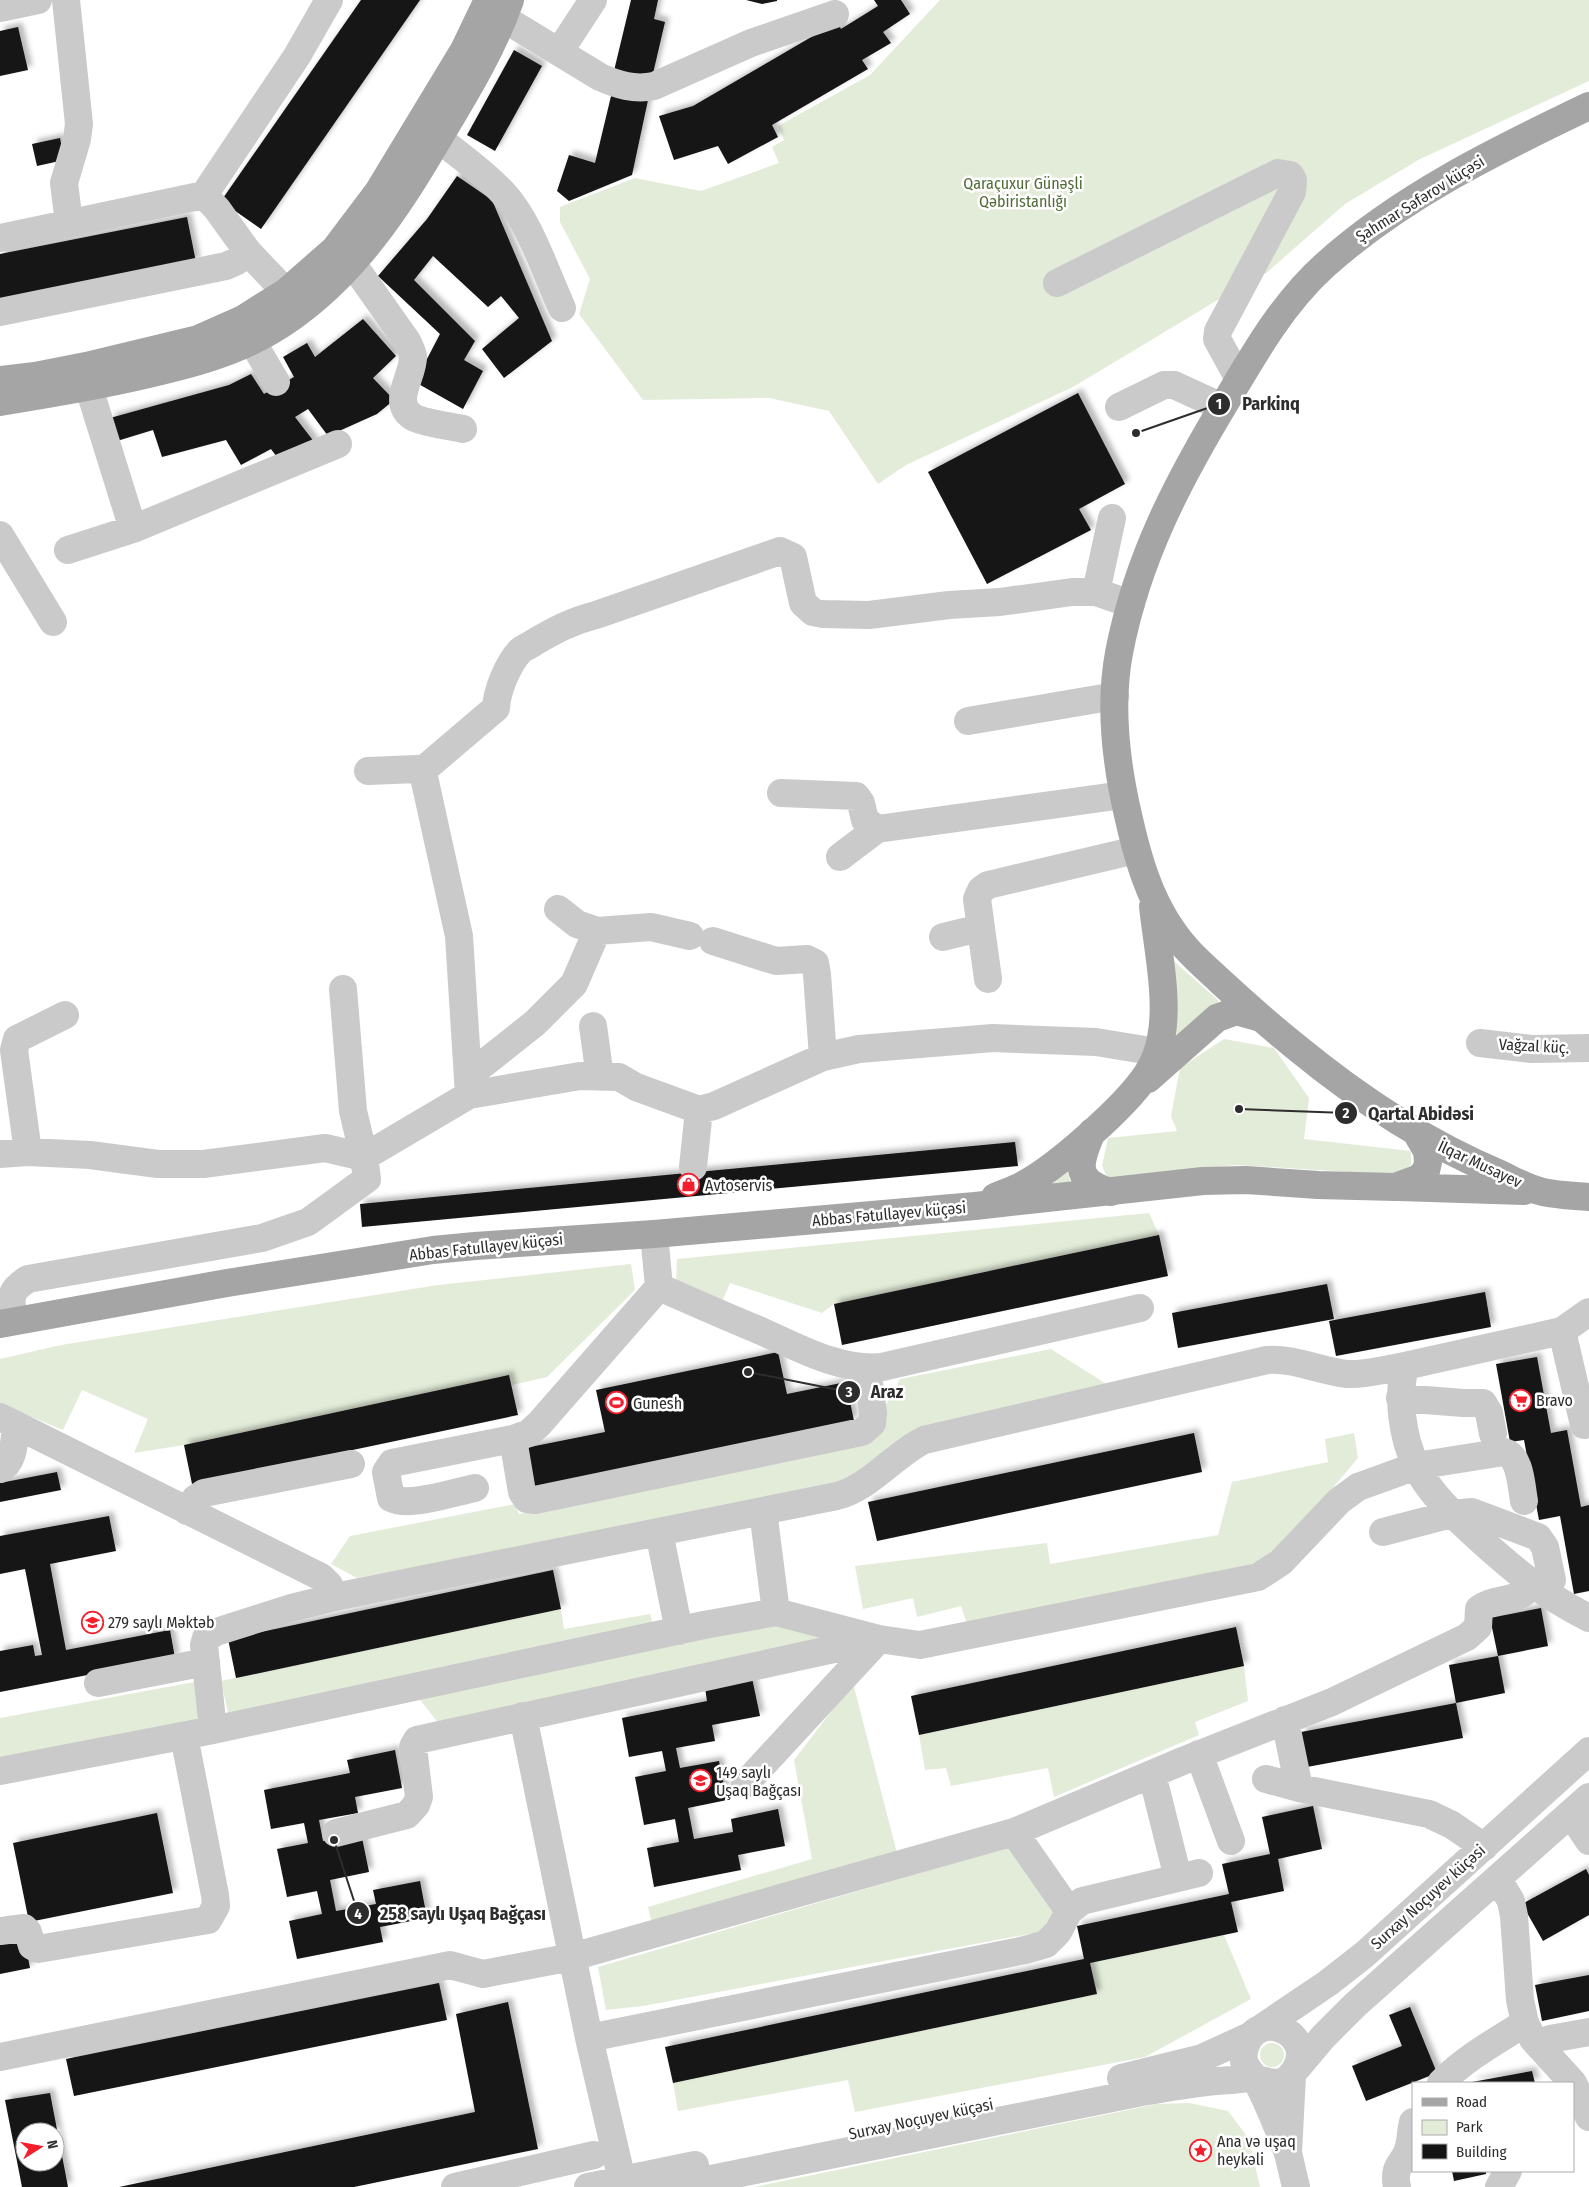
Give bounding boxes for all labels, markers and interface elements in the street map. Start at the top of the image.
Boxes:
street label: Şahmar Səfərov küçəsi [1352,152,1488,246]
park label: Qaraçuxur Günəşli Qəbiristanlığı [963,174,1083,211]
callout: Parkinq [1207,388,1309,421]
text: Parkinq [1242,393,1300,415]
text: 1 [1216,395,1222,413]
street label: Vağzal küç. [1498,1035,1570,1057]
callout: Qartal Abidəsi [1333,1097,1484,1130]
text: Qartal Abidəsi [1368,1103,1474,1125]
text: 2 [1342,1104,1350,1122]
street label: İlqar Musayev [1435,1136,1525,1192]
shop icon: Avtoservis [677,1173,701,1197]
place label: Avtoservis [705,1176,772,1195]
street label: Abbas Fətullayev küçəsi [811,1198,967,1230]
street label: Abbas Fətullayev küçəsi [408,1229,564,1265]
callout: Araz [836,1376,914,1409]
text: Araz [870,1381,904,1403]
text: 3 [844,1383,853,1401]
supermarket icon: Bravo [1508,1388,1532,1412]
sports icon: Gunesh [605,1391,629,1415]
place label: Bravo [1536,1391,1573,1410]
place label: Gunesh [633,1394,682,1413]
school or university icon: 279 saylı Məktəb [80,1610,104,1634]
place label: 279 saylı Məktəb [108,1613,215,1632]
place label: 149 saylı Uşaq Bağçası [716,1763,801,1800]
school or university icon: 149 saylı Uşaq Bağçası [688,1769,712,1793]
street label: Surxay Noçuyev küçəsi [1367,1841,1489,1953]
callout: 258 saylı Uşaq Bağçası [345,1897,556,1930]
text: 258 saylı Uşaq Bağçası [379,1903,546,1925]
text: 4 [354,1905,362,1923]
legend [1412,2082,1574,2172]
text: Road [1456,2093,1487,2111]
street label: Surxay Noçuyev küçəsi [847,2094,995,2144]
text: Park [1456,2118,1483,2136]
north arrow [15,2122,65,2172]
place label: Ana və uşaq heykəli [1217,2132,1296,2169]
place icon: Ana və uşaq heykəli [1189,2138,1213,2162]
text: N [43,2139,61,2150]
text: Building [1456,2143,1507,2161]

